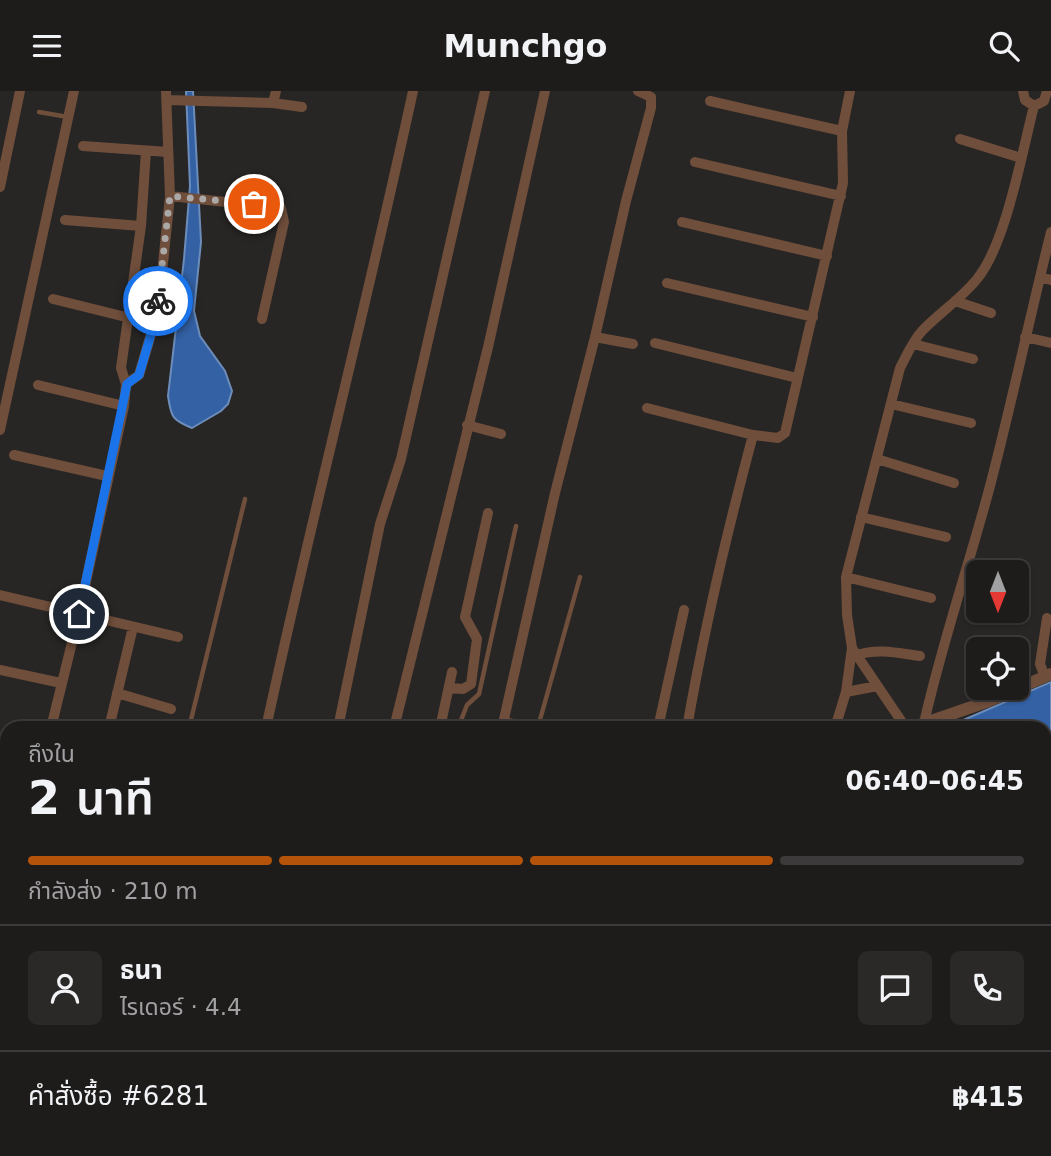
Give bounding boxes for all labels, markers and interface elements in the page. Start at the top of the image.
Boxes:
icon: menu [28,27,66,65]
text: Munchgo [443,27,608,65]
icon: search [985,27,1023,65]
pin [224,174,284,234]
icon: bag [235,185,273,223]
courier [123,266,193,336]
icon: bike [139,282,177,320]
north arrow [966,560,1029,623]
map controls [966,560,1029,700]
pin [49,584,109,644]
icon: home [60,595,98,633]
button: locate [966,637,1029,700]
text: ถึงใน [28,741,75,767]
text: 06:40–06:45 [845,766,1024,796]
text: 2 นาที [28,771,154,825]
text: กำลังส่ง · 210 m [28,878,198,904]
button: person [28,951,102,1025]
button: chat [858,951,932,1025]
button: phone [950,951,1024,1025]
text: ธนา [120,955,163,985]
text: ไรเดอร์ · 4.4 [120,994,242,1020]
text: คำสั่งซื้อ #6281 [28,1081,209,1111]
text: ฿415 [952,1082,1024,1112]

